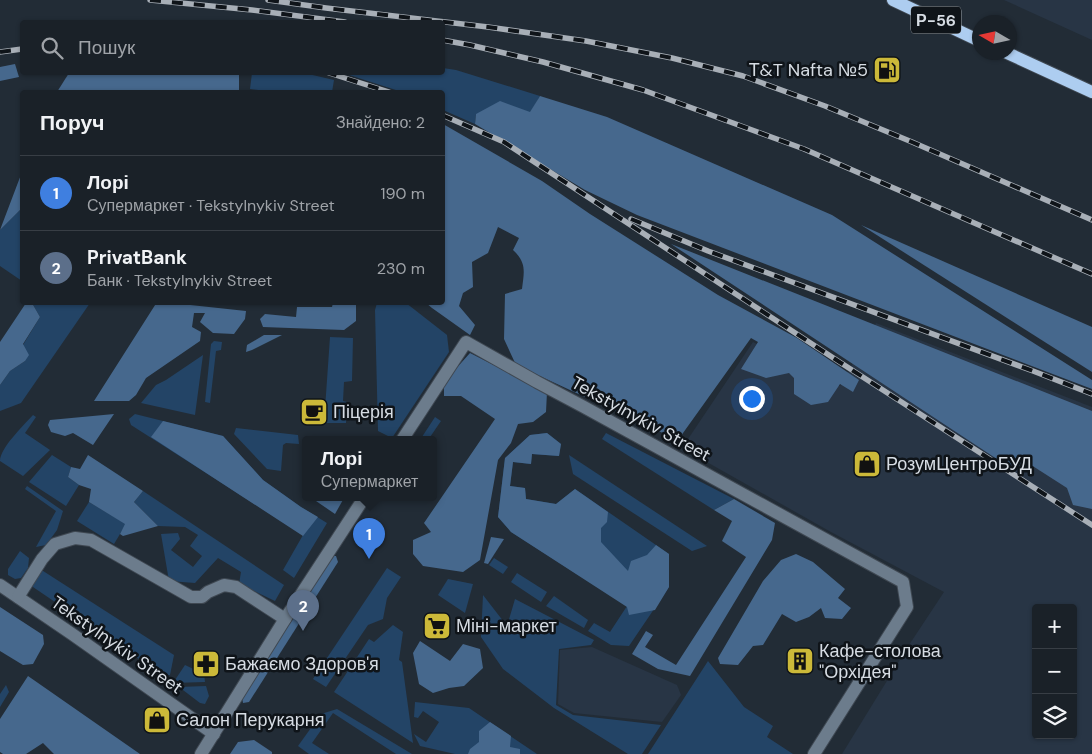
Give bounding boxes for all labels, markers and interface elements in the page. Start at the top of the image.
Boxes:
road number: Р-56 [911,6,961,34]
north arrow [972,15,1017,60]
search box [20,20,445,75]
icon: search [38,34,66,62]
text: Пошук [78,35,135,60]
fuel station icon: Т&T Nafta №5 [872,55,902,85]
place label: Т&T Nafta №5 [749,58,868,82]
text: Поруч [40,109,104,137]
text: Знайдено: 2 [336,112,425,133]
text: Лорі [87,170,129,195]
text: 1 [53,183,59,204]
text: 190 m [381,183,425,204]
text: Супермаркет · Tekstylnykiv Street [87,195,335,216]
text: PrivatBank [87,245,187,270]
text: 2 [51,258,61,279]
text: 230 m [377,258,425,279]
text: Банк · Tekstylnykiv Street [87,270,272,291]
street label: Tekstylnykiv Street [567,371,715,467]
your location [739,386,765,412]
cafe icon: Піцерія [299,397,329,427]
place label: Піцерія [333,400,394,424]
popup [302,436,437,501]
text: Лорі [321,446,362,471]
shop icon: РозумЦентроБУД [852,449,882,479]
place label: РозумЦентроБУД [886,452,1032,476]
text: Супермаркет [321,471,418,492]
pin: 1 [353,518,385,559]
pin: 2 [287,590,319,631]
street label: Tekstylnykiv Street [46,591,188,699]
map controls [1032,604,1077,739]
button: + [1032,604,1077,649]
supermarket icon: Міні-маркет [422,611,452,641]
place label: Міні-маркет [456,614,557,638]
place label: Кафе-столова "Орхідея" [819,639,942,684]
building icon: Кафе-столова "Орхідея" [785,646,815,676]
pharmacy icon: Бажаємо Здоров'я [191,649,221,679]
button: − [1032,649,1077,694]
place label: Бажаємо Здоров'я [225,652,379,676]
button: layers [1032,694,1077,739]
shop icon: Салон Перукарня [142,705,172,735]
place label: Салон Перукарня [176,708,324,732]

